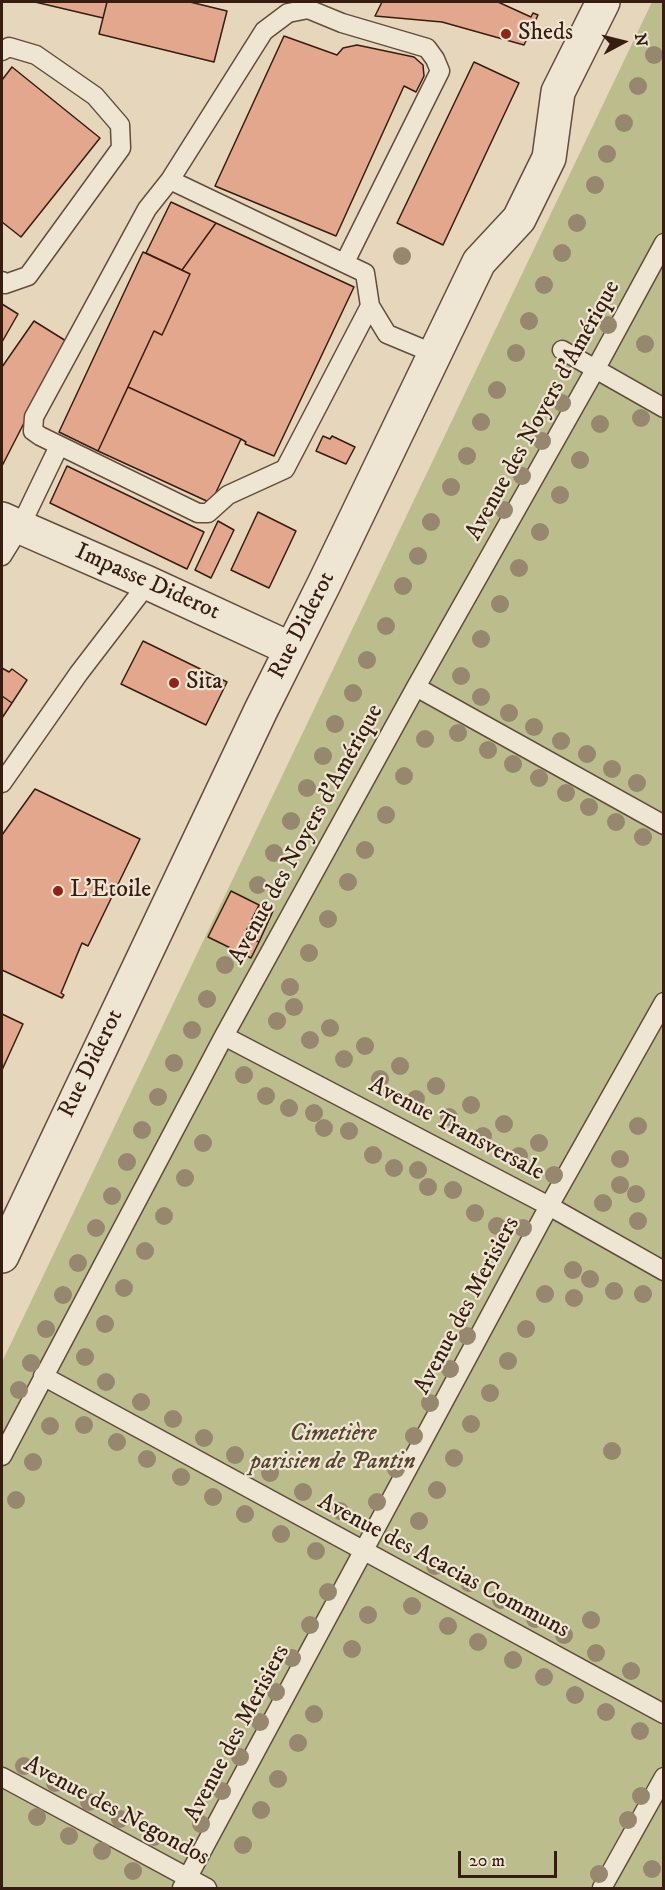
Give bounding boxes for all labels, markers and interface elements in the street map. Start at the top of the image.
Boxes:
north arrow [593,12,653,72]
place label: Sheds [518,20,573,48]
marker: Sheds [499,27,513,41]
text: N [630,32,652,48]
street label: Avenue des Noyers d'Amérique [460,276,628,546]
street label: Impasse Diderot [70,538,224,628]
street label: Rue Diderot [264,567,342,685]
place label: Sita [186,669,223,697]
marker: Sita [167,676,181,690]
street label: Avenue des Noyers d'Amérique [223,700,391,970]
place label: L'Etoile [70,877,151,905]
marker: L'Etoile [51,884,65,898]
street label: Rue Diderot [53,1005,131,1123]
street label: Avenue Transversale [363,1072,549,1188]
street label: Avenue des Merisiers [409,1212,527,1400]
park label: Cimetière parisien de Pantin [251,1421,415,1477]
street label: Avenue des Acacias Communs [312,1488,574,1646]
street label: Avenue des Merisiers [179,1640,297,1828]
street label: Avenue des Negondos [18,1751,214,1873]
scale bar [461,1839,560,1877]
text: 20 m [469,1850,505,1872]

